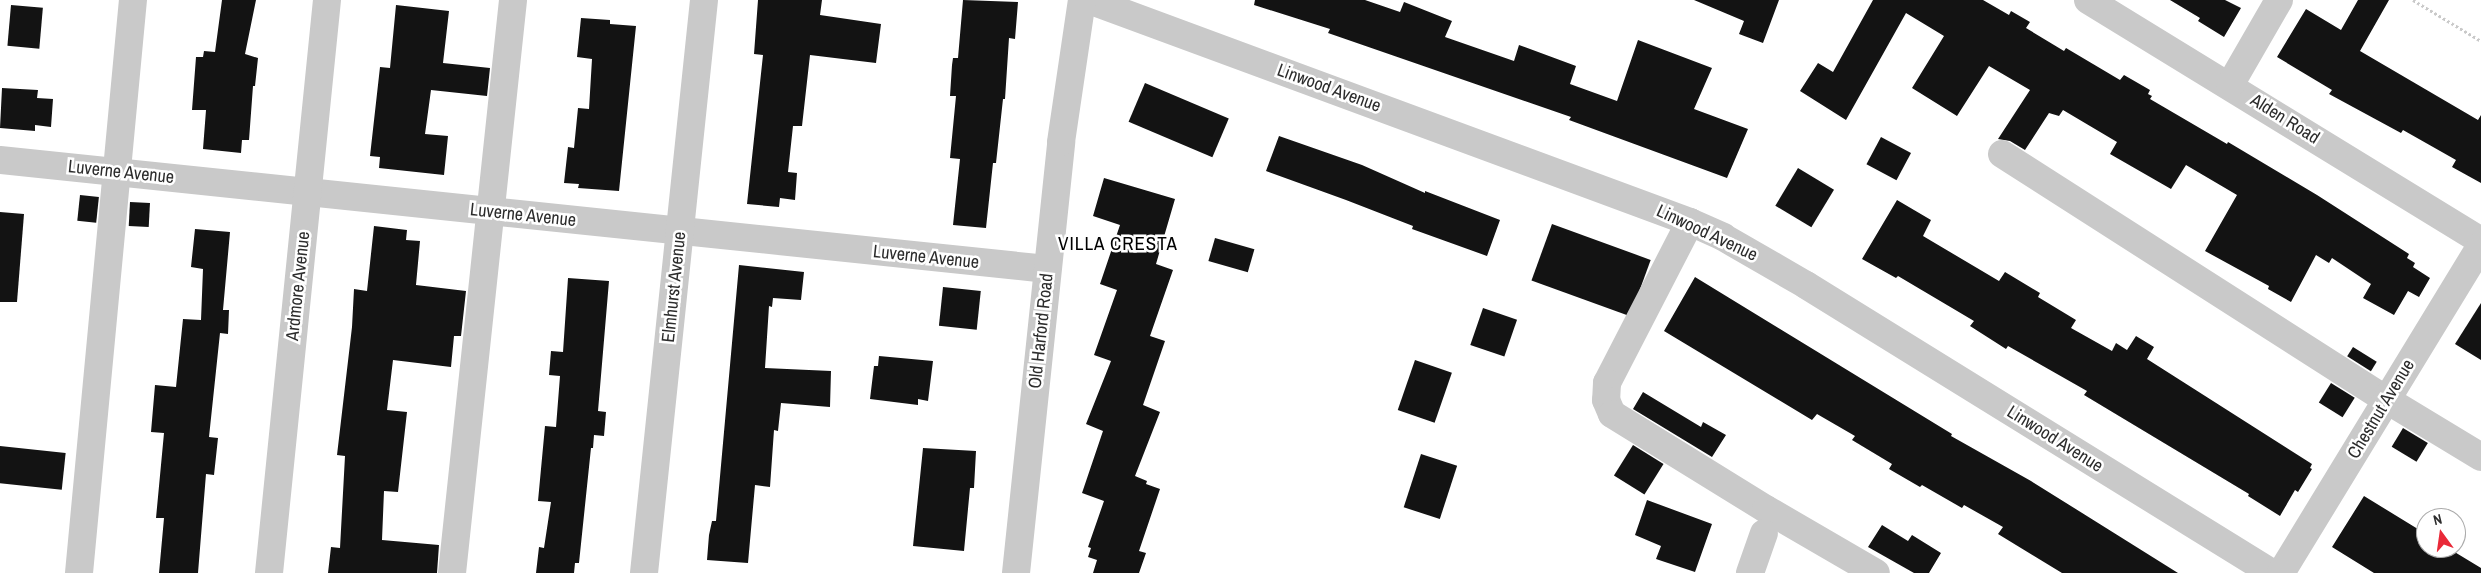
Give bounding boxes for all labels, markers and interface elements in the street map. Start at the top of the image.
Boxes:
street label: Linwood Avenue [1274,59,1384,117]
street label: Alden Road [2247,89,2323,149]
street label: Luverne Avenue [67,156,175,188]
street label: Luverne Avenue [469,199,577,231]
street label: Linwood Avenue [1653,200,1761,266]
street label: Ardmore Avenue [281,230,315,342]
street label: Elmhurst Avenue [657,230,691,344]
district label: VILLA CRESTA [1056,233,1180,255]
street label: Luverne Avenue [872,241,980,273]
street label: Old Harford Road [1024,272,1058,390]
street label: Chestnut Avenue [2343,355,2419,463]
street label: Linwood Avenue [2003,401,2107,477]
north arrow [2416,508,2466,558]
text: N [2431,510,2444,529]

